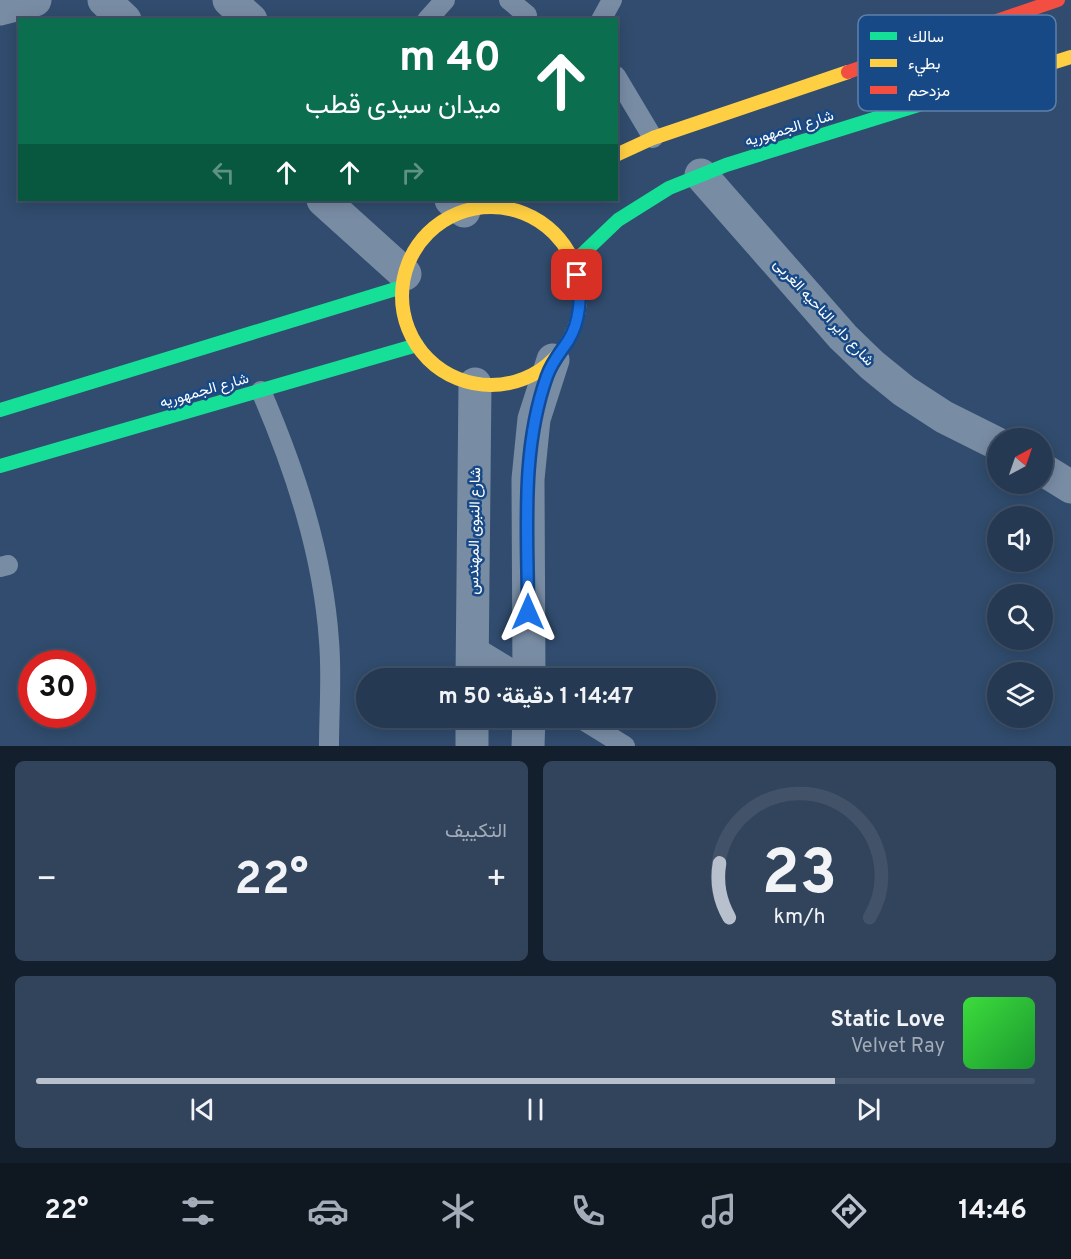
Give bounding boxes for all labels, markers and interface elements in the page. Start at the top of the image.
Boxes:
legend [858,15,1056,111]
text: سالك [908,28,944,48]
text: 40 m [399,33,501,86]
icon: ahead [522,42,600,120]
text: بطيء [908,55,940,77]
text: مزدحم [908,82,950,102]
text: ميدان سيدى قطب [305,89,501,123]
street label: شارع الجمهوريه [743,107,836,152]
icon: left [207,156,240,189]
icon: ahead [270,156,303,189]
icon: ahead [333,156,366,189]
icon: right [396,156,429,189]
pin [551,249,602,300]
street label: شارع داير الناحيه الغربى [768,255,878,371]
icon: arrive [560,258,593,291]
street label: شارع الجمهوريه [158,370,251,413]
north arrow [987,428,1053,494]
map controls [987,428,1053,728]
street label: شارع النبوى المهندس [465,467,486,595]
button: sound [987,506,1053,572]
position arrow [496,580,560,644]
button: search [987,584,1053,650]
speed limit sign: 30 [18,650,96,728]
button: layers [987,662,1053,728]
text: 14:47 · 1 دقيقة · 50 m [438,684,634,711]
text: التكييف [445,819,507,845]
text: 23 [762,837,837,916]
text: 22° [235,853,308,910]
text: − [36,860,57,902]
text: + [486,860,507,902]
text: km/h [773,904,826,931]
text: Static Love [831,1007,945,1034]
text: Velvet Ray [851,1034,945,1060]
icon: previous [186,1093,219,1126]
icon: pause [519,1093,552,1126]
icon: next [852,1093,885,1126]
icon: filters [177,1190,219,1232]
icon: car [307,1190,349,1232]
icon: climate [437,1190,479,1232]
icon: phone [567,1190,609,1232]
icon: music [698,1190,740,1232]
icon: directions [828,1190,870,1232]
text: 22° [44,1194,88,1228]
text: 14:46 [958,1194,1027,1228]

